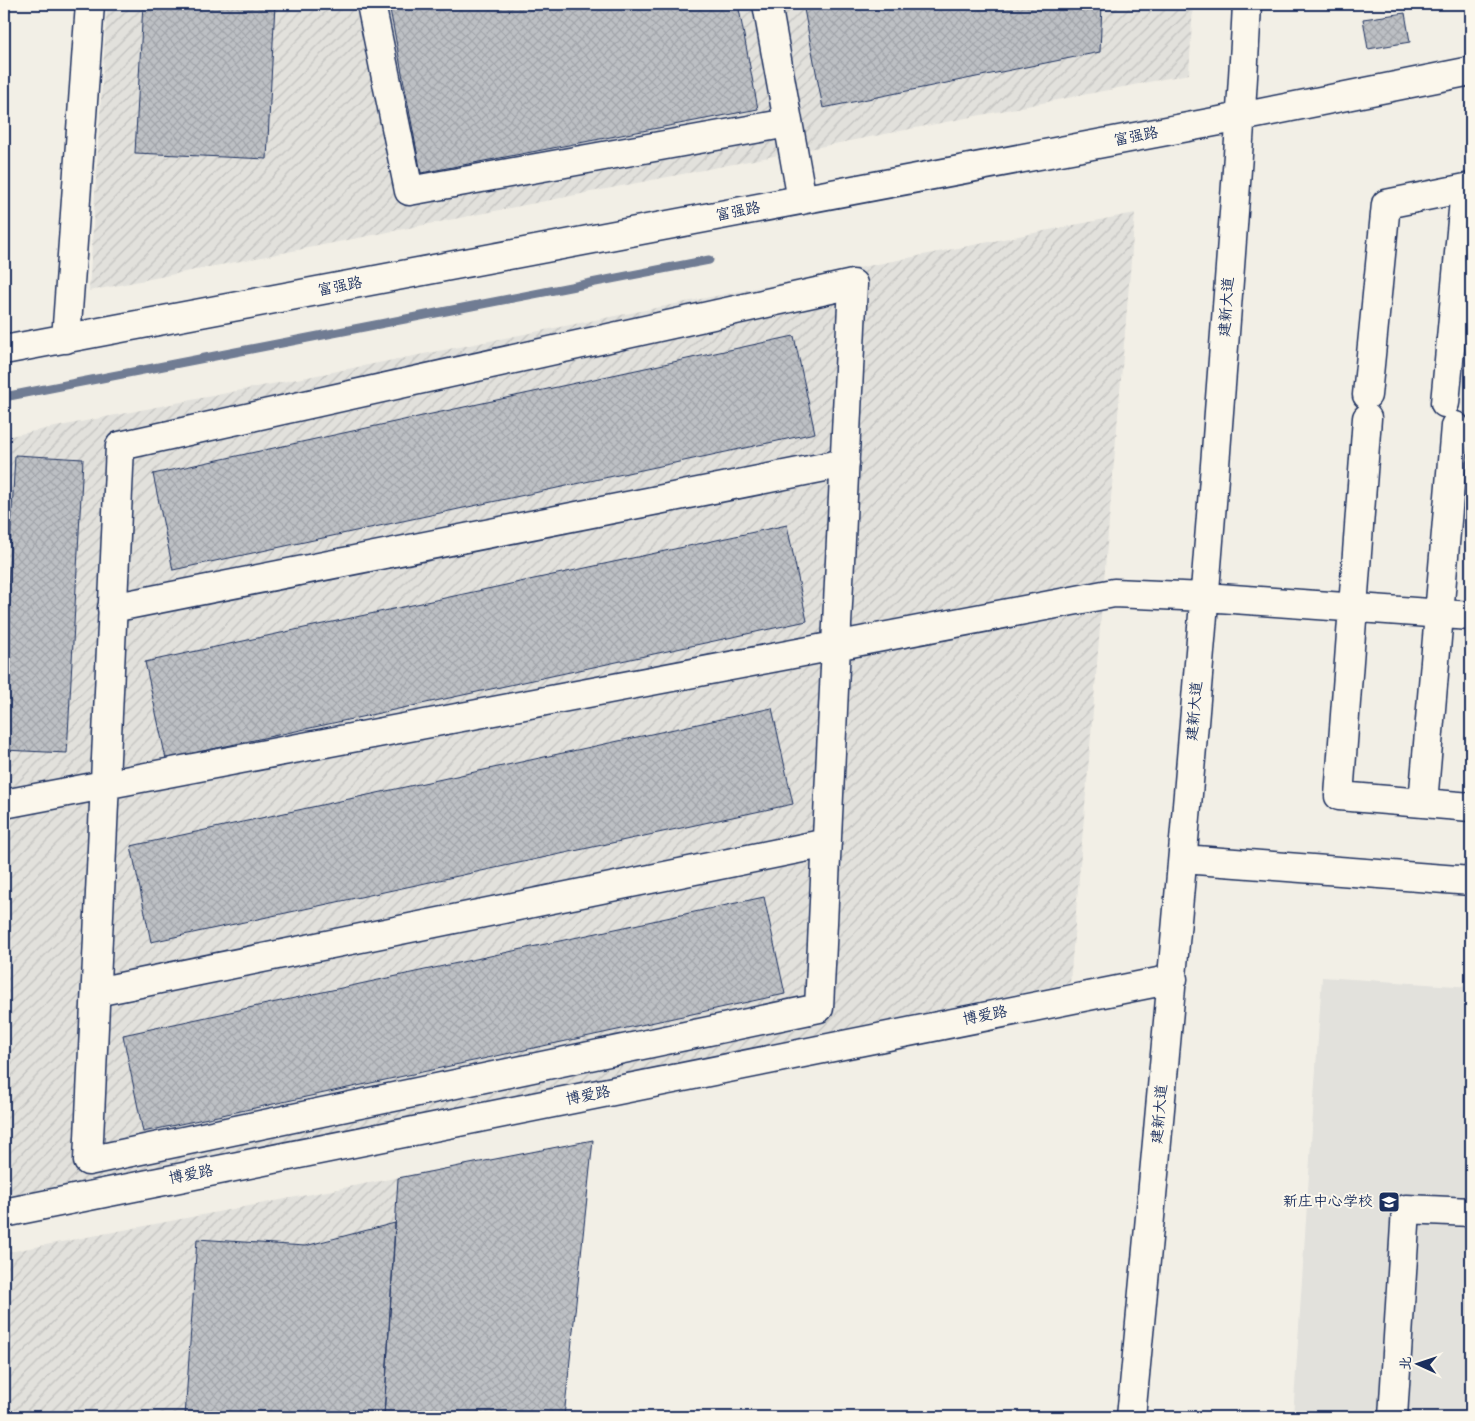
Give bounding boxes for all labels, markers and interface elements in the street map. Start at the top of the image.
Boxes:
street label: 富强路 [1112,121,1160,153]
street label: 富强路 [714,196,762,228]
street label: 富强路 [316,271,364,303]
street label: 建新大道 [1213,276,1241,338]
street label: 建新大道 [1180,680,1210,742]
street label: 博爱路 [961,1000,1009,1032]
street label: 博爱路 [564,1080,612,1112]
street label: 建新大道 [1145,1083,1175,1145]
street label: 博爱路 [167,1159,215,1191]
place label: 新庄中心学校 [1283,1190,1373,1214]
school or university icon: 新庄中心学校 [1377,1190,1401,1214]
north arrow [1392,1338,1442,1388]
text: 北 [1395,1356,1417,1371]

